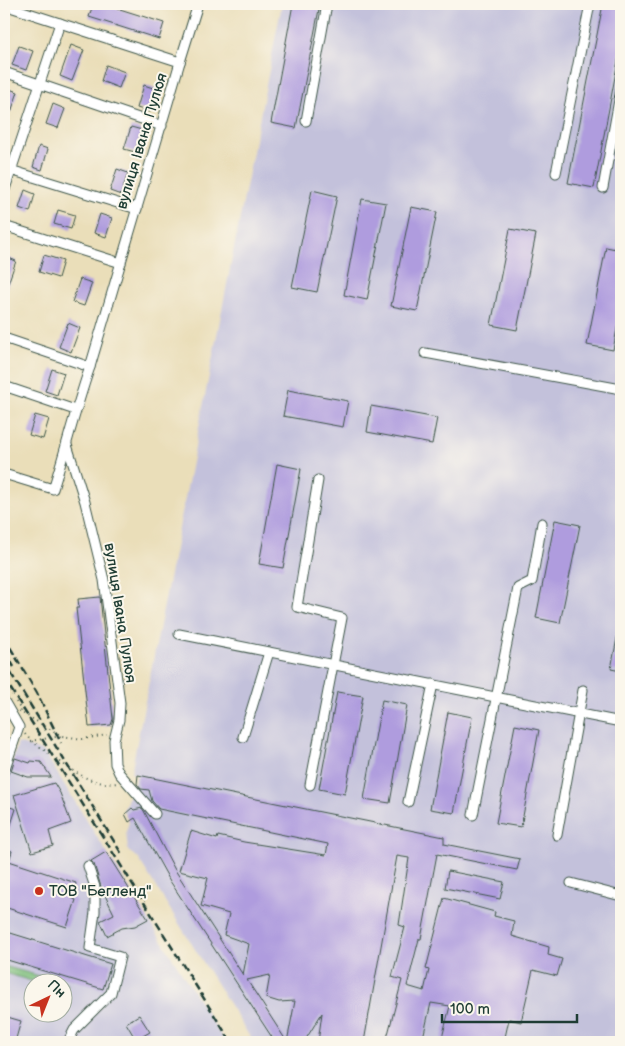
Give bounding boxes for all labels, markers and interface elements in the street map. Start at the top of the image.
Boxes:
street label: вулиця Івана Пулюя [112,71,172,211]
street label: вулиця Івана Пулюя [100,542,140,684]
place label: ТОВ "Бегленд" [49,882,152,901]
marker: ТОВ "Бегленд" [33,885,45,897]
north arrow [22,974,72,1024]
text: Пн [44,976,69,1001]
scale bar [442,991,578,1023]
text: 100 m [450,1000,490,1019]

